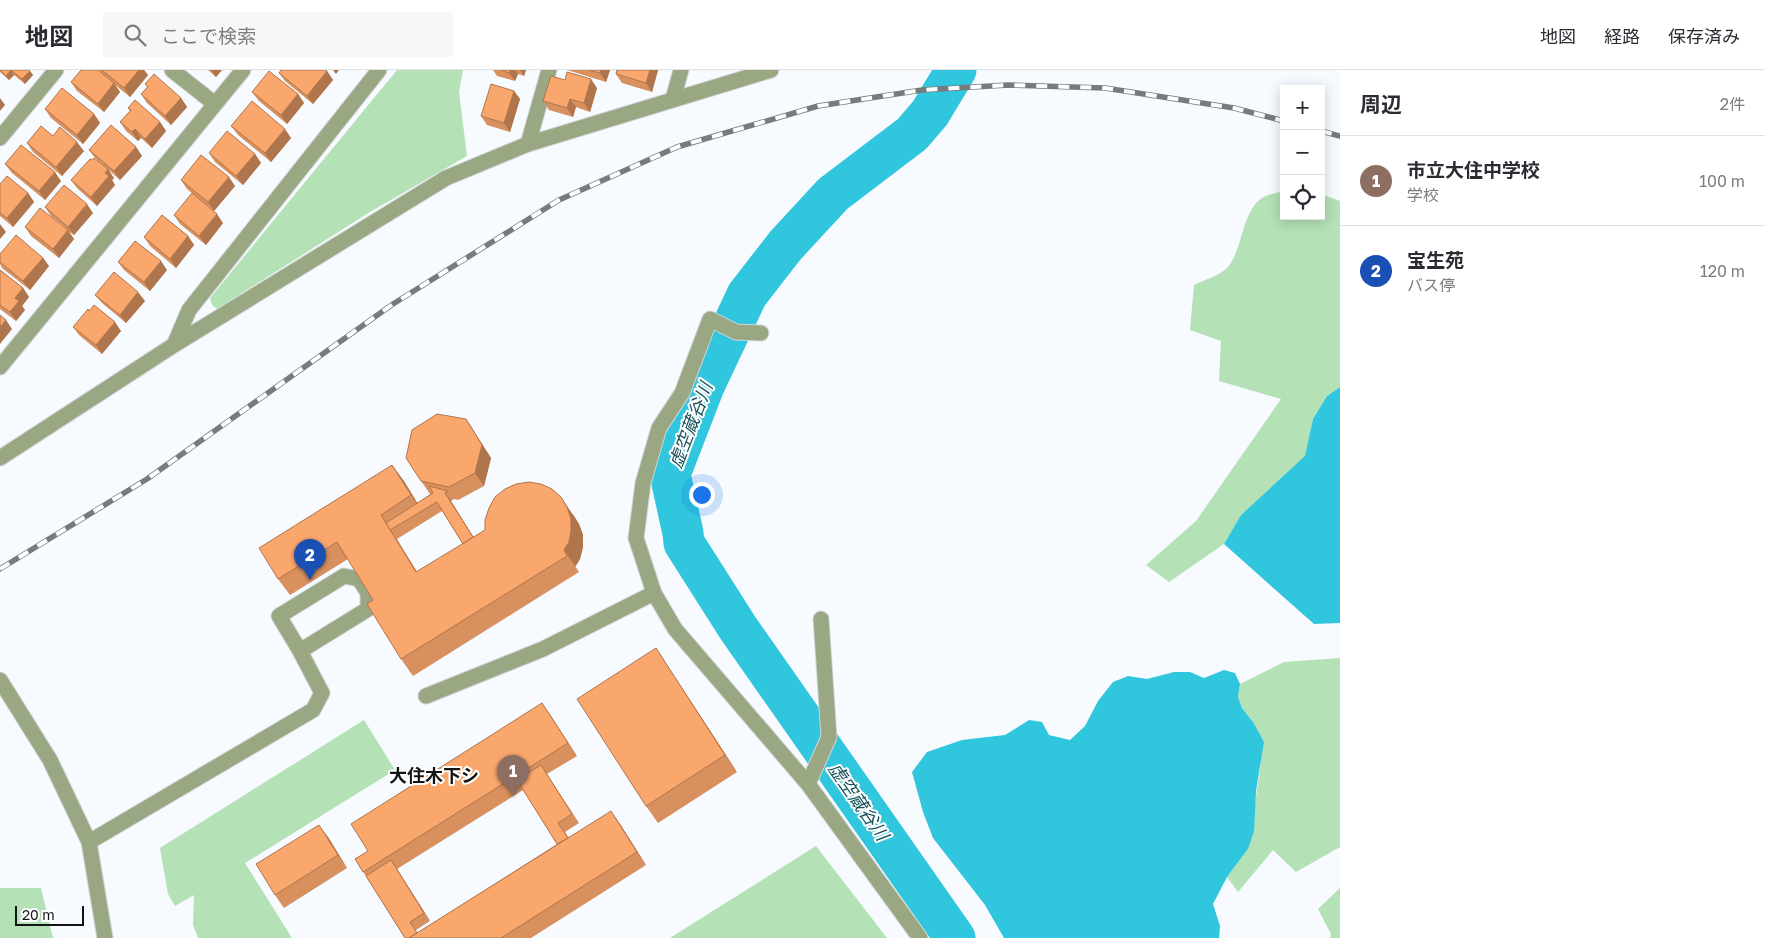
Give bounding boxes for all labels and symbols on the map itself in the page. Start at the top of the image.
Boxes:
water label: 虚空蔵谷川 [664,377,717,471]
your location [689,482,715,508]
pin: 2 [294,539,326,580]
pin: 1 [497,755,529,796]
water label: 虚空蔵谷川 [824,758,895,846]
district label: 大住木下シ [389,764,479,786]
scale bar [15,903,84,926]

